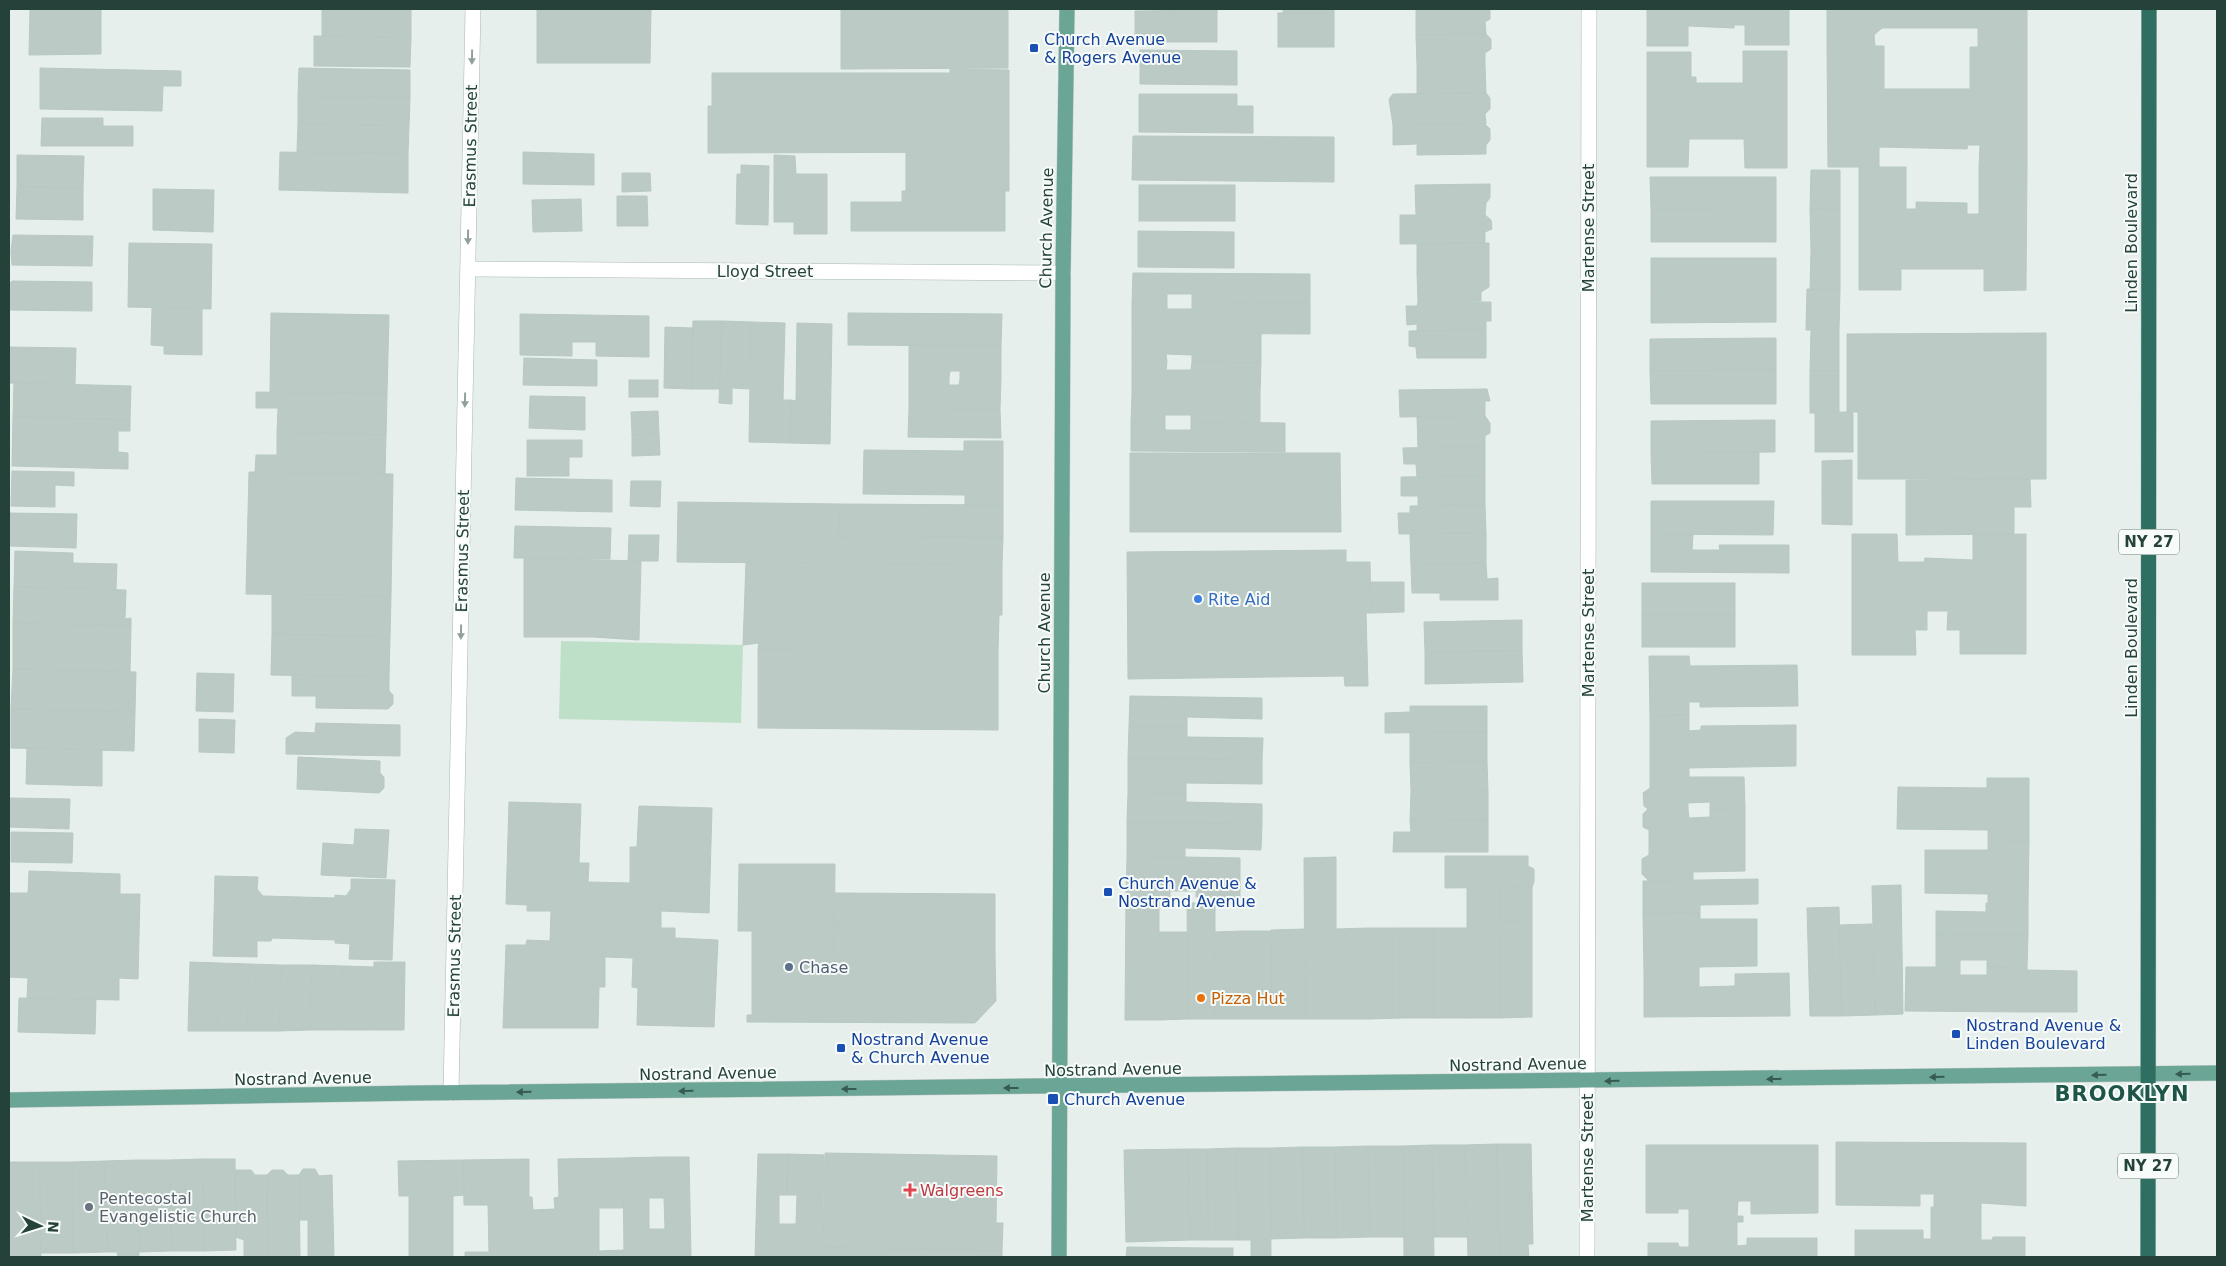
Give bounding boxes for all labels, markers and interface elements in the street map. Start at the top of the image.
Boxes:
place label: Church Avenue & Rogers Avenue [1044,30,1181,67]
marker: Church Avenue & Rogers Avenue [1028,42,1040,54]
one-way arrow [467,50,475,66]
street label: Erasmus Street [460,85,481,207]
street label: Martense Street [1579,164,1598,292]
street label: Church Avenue [1036,167,1057,289]
street label: Linden Boulevard [2122,173,2141,313]
one-way arrow [464,230,472,246]
street label: Lloyd Street [717,262,813,281]
one-way arrow [461,392,469,408]
street label: Erasmus Street [452,490,473,612]
road number: NY 27 [2119,530,2179,554]
street label: Martense Street [1579,569,1598,697]
street label: Church Avenue [1035,572,1054,694]
street label: Linden Boulevard [2122,578,2141,718]
place label: Rite Aid [1208,590,1270,609]
marker: Rite Aid [1192,593,1204,605]
one-way arrow [456,625,464,641]
place label: Church Avenue & Nostrand Avenue [1118,874,1257,911]
marker: Church Avenue & Nostrand Avenue [1102,886,1114,898]
street label: Erasmus Street [444,895,465,1017]
place label: Chase [799,958,848,977]
marker: Chase [783,961,795,973]
place label: Pizza Hut [1211,989,1285,1008]
marker: Pizza Hut [1195,992,1207,1004]
place label: Nostrand Avenue & Linden Boulevard [1966,1016,2121,1053]
marker: Nostrand Avenue & Linden Boulevard [1950,1028,1962,1040]
place label: Nostrand Avenue & Church Avenue [851,1030,990,1067]
marker: Nostrand Avenue & Church Avenue [835,1042,847,1054]
street label: Nostrand Avenue [1449,1054,1587,1075]
street label: Nostrand Avenue [1044,1059,1182,1080]
street label: Nostrand Avenue [639,1063,777,1084]
street label: Nostrand Avenue [234,1068,372,1089]
one-way arrow [2174,1070,2190,1078]
one-way arrow [2091,1071,2107,1079]
one-way arrow [1928,1073,1944,1081]
one-way arrow [1766,1075,1782,1083]
one-way arrow [1604,1077,1620,1085]
district label: BROOKLYN [2054,1082,2190,1106]
one-way arrow [1003,1084,1019,1092]
one-way arrow [841,1085,857,1093]
one-way arrow [678,1087,694,1095]
one-way arrow [516,1088,532,1096]
place label: Church Avenue [1064,1090,1185,1109]
marker: Church Avenue [1046,1092,1060,1106]
street label: Martense Street [1578,1094,1597,1222]
road number: NY 27 [2118,1154,2178,1178]
place label: Walgreens [920,1181,1004,1200]
marker: Walgreens [904,1184,916,1196]
place label: Pentecostal Evangelistic Church [99,1189,257,1226]
north arrow [15,1201,65,1251]
marker: Pentecostal Evangelistic Church [83,1201,95,1213]
text: N [45,1221,61,1233]

